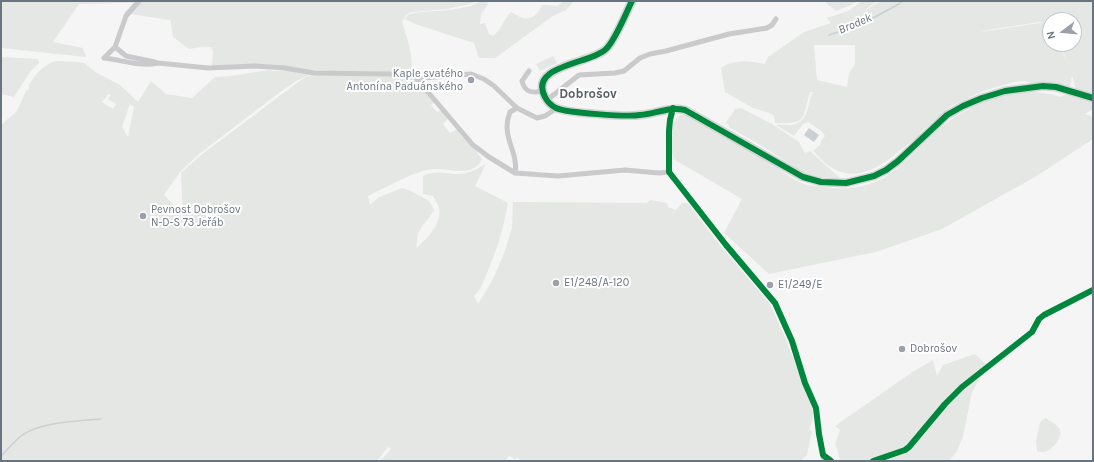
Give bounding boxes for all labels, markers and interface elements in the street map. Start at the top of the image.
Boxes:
water label: Brodek [836,11,874,37]
north arrow [1042,12,1082,52]
text: N [1044,30,1058,41]
place label: Kaple svatého Antonína Paduánského [346,67,463,93]
marker: Kaple svatého Antonína Paduánského [466,75,476,85]
district label: Dobrošov [559,86,617,102]
place label: Pevnost Dobrošov N-D-S 73 Jeřáb [151,203,241,229]
marker: Pevnost Dobrošov N-D-S 73 Jeřáb [138,211,148,221]
place label: E1/248/A-120 [564,276,629,290]
marker: E1/248/A-120 [551,278,561,288]
place label: E1/249/E [778,278,822,292]
marker: E1/249/E [765,280,775,290]
place label: Dobrošov [910,342,957,356]
marker: Dobrošov [897,344,907,354]

